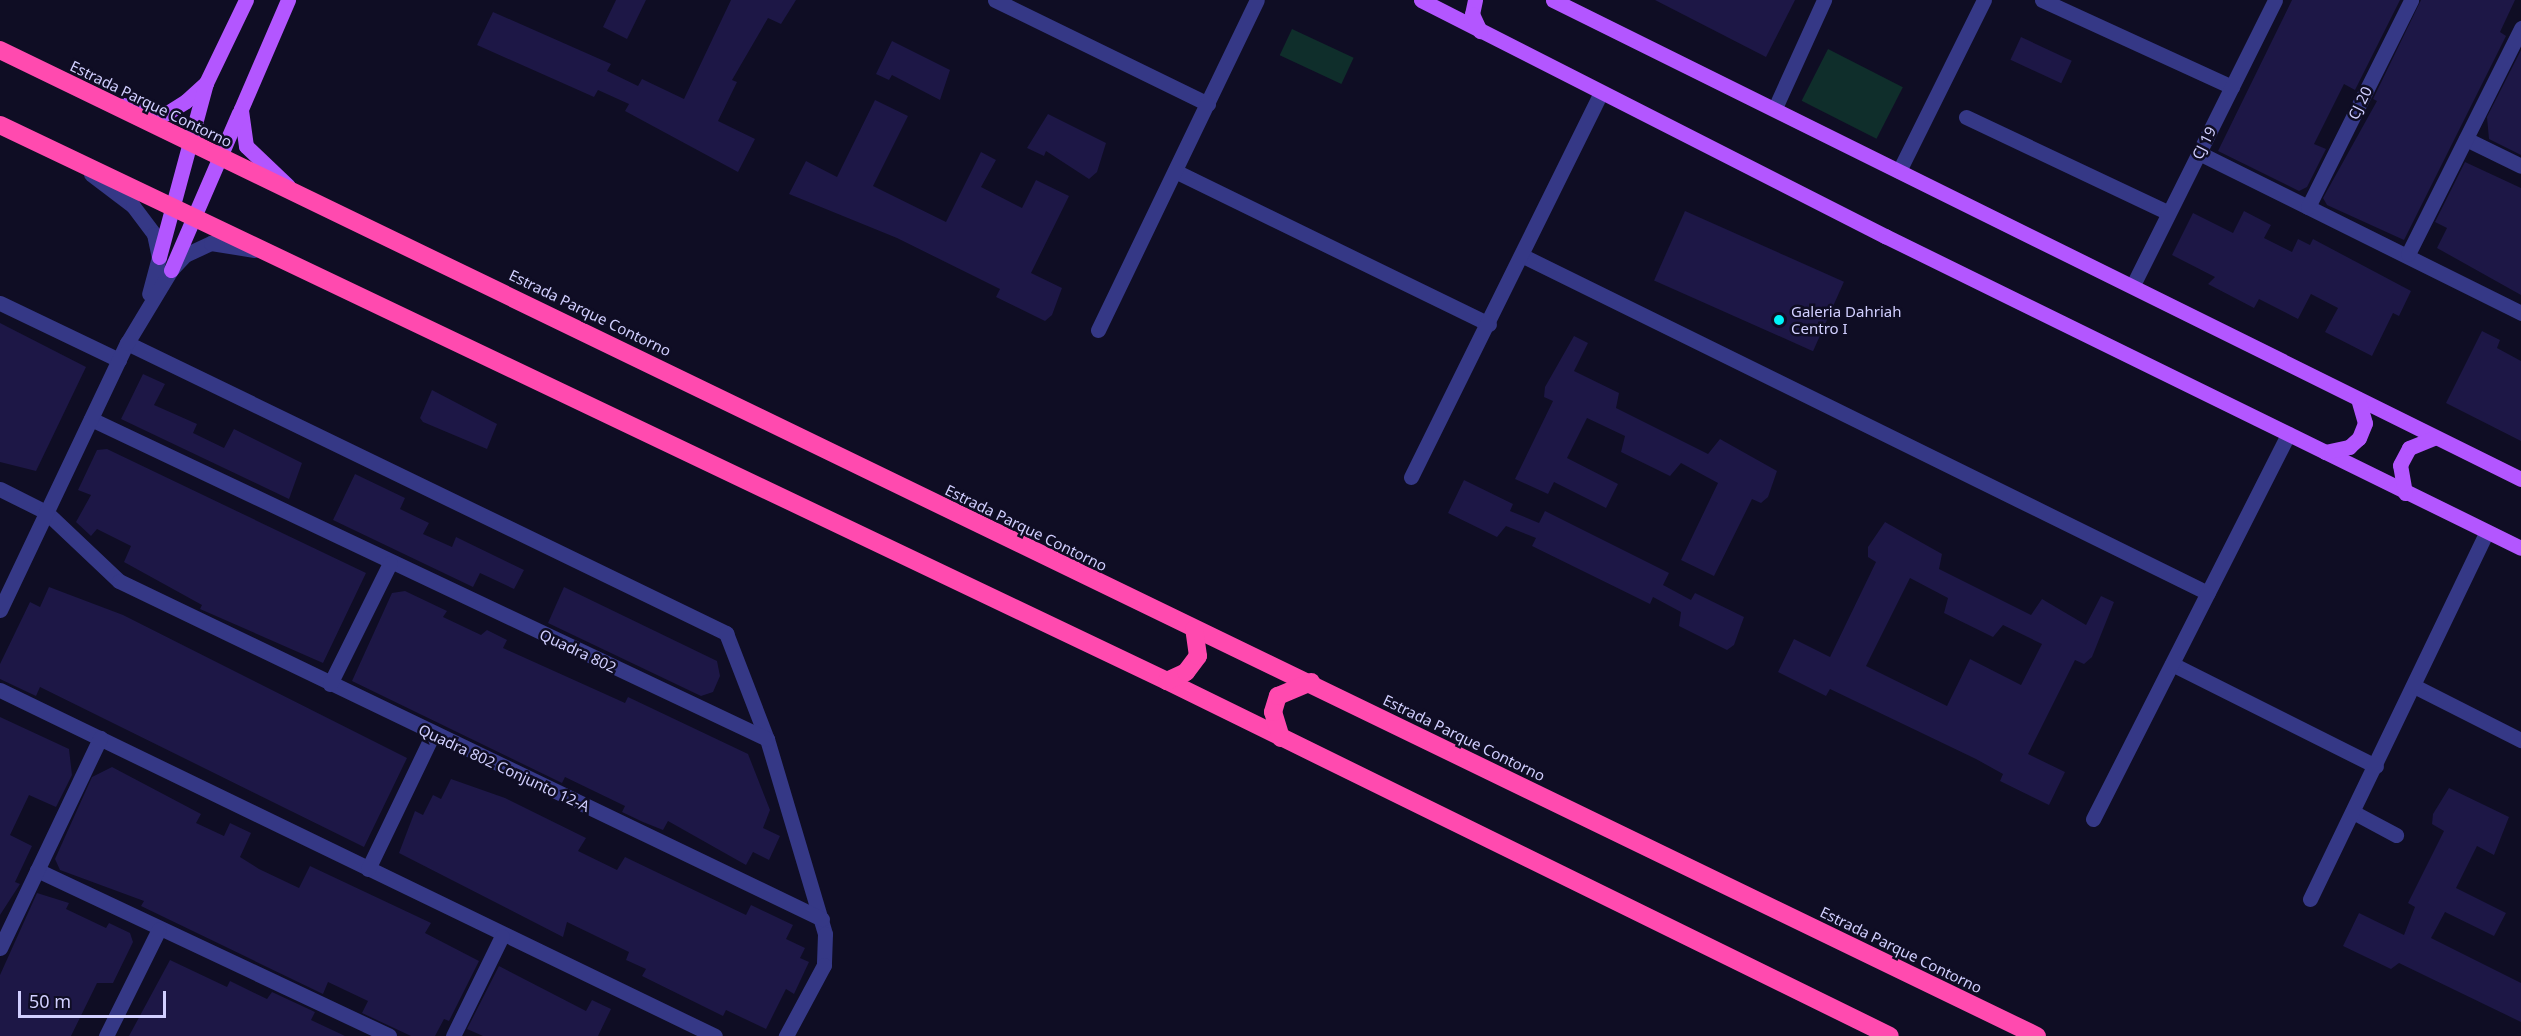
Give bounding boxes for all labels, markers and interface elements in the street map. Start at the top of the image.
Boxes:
street label: Estrada Parque Contorno [67,57,235,151]
street label: CJ 20 [2344,83,2376,123]
street label: CJ 19 [2188,123,2220,163]
street label: Estrada Parque Contorno [506,266,674,360]
place label: Galeria Dahriah Centro I [1791,302,1901,337]
marker: Galeria Dahriah Centro I [1772,313,1786,327]
street label: Estrada Parque Contorno [942,481,1110,575]
street label: Quadra 802 [537,625,619,677]
street label: Estrada Parque Contorno [1380,691,1548,785]
street label: Quadra 802 Conjunto 12-A [416,720,592,816]
street label: Estrada Parque Contorno [1817,903,1985,997]
scale bar [21,979,170,1017]
text: 50 m [29,989,71,1013]

